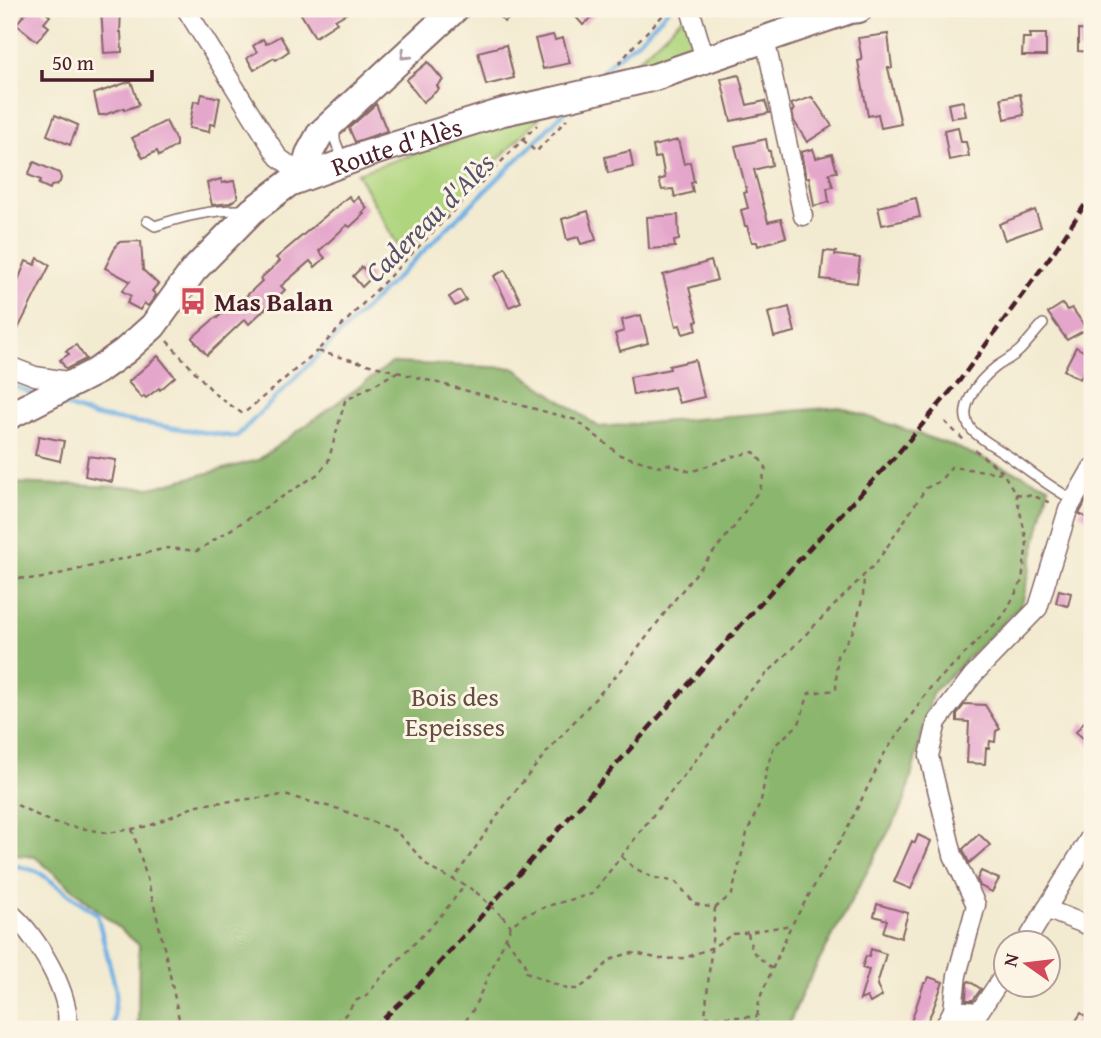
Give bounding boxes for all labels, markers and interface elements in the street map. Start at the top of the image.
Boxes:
scale bar [42,38,152,82]
text: 50 m [52,47,94,78]
one-way arrow [400,47,413,59]
street label: Route d'Alès [325,106,467,185]
water label: Cadereau d'Alès [355,143,503,291]
place label: Mas Balan [214,282,333,321]
bus stop icon: Mas Balan [178,286,208,316]
park label: Bois des Espeisses [405,677,505,746]
north arrow [992,930,1062,1000]
text: N [995,950,1026,969]

